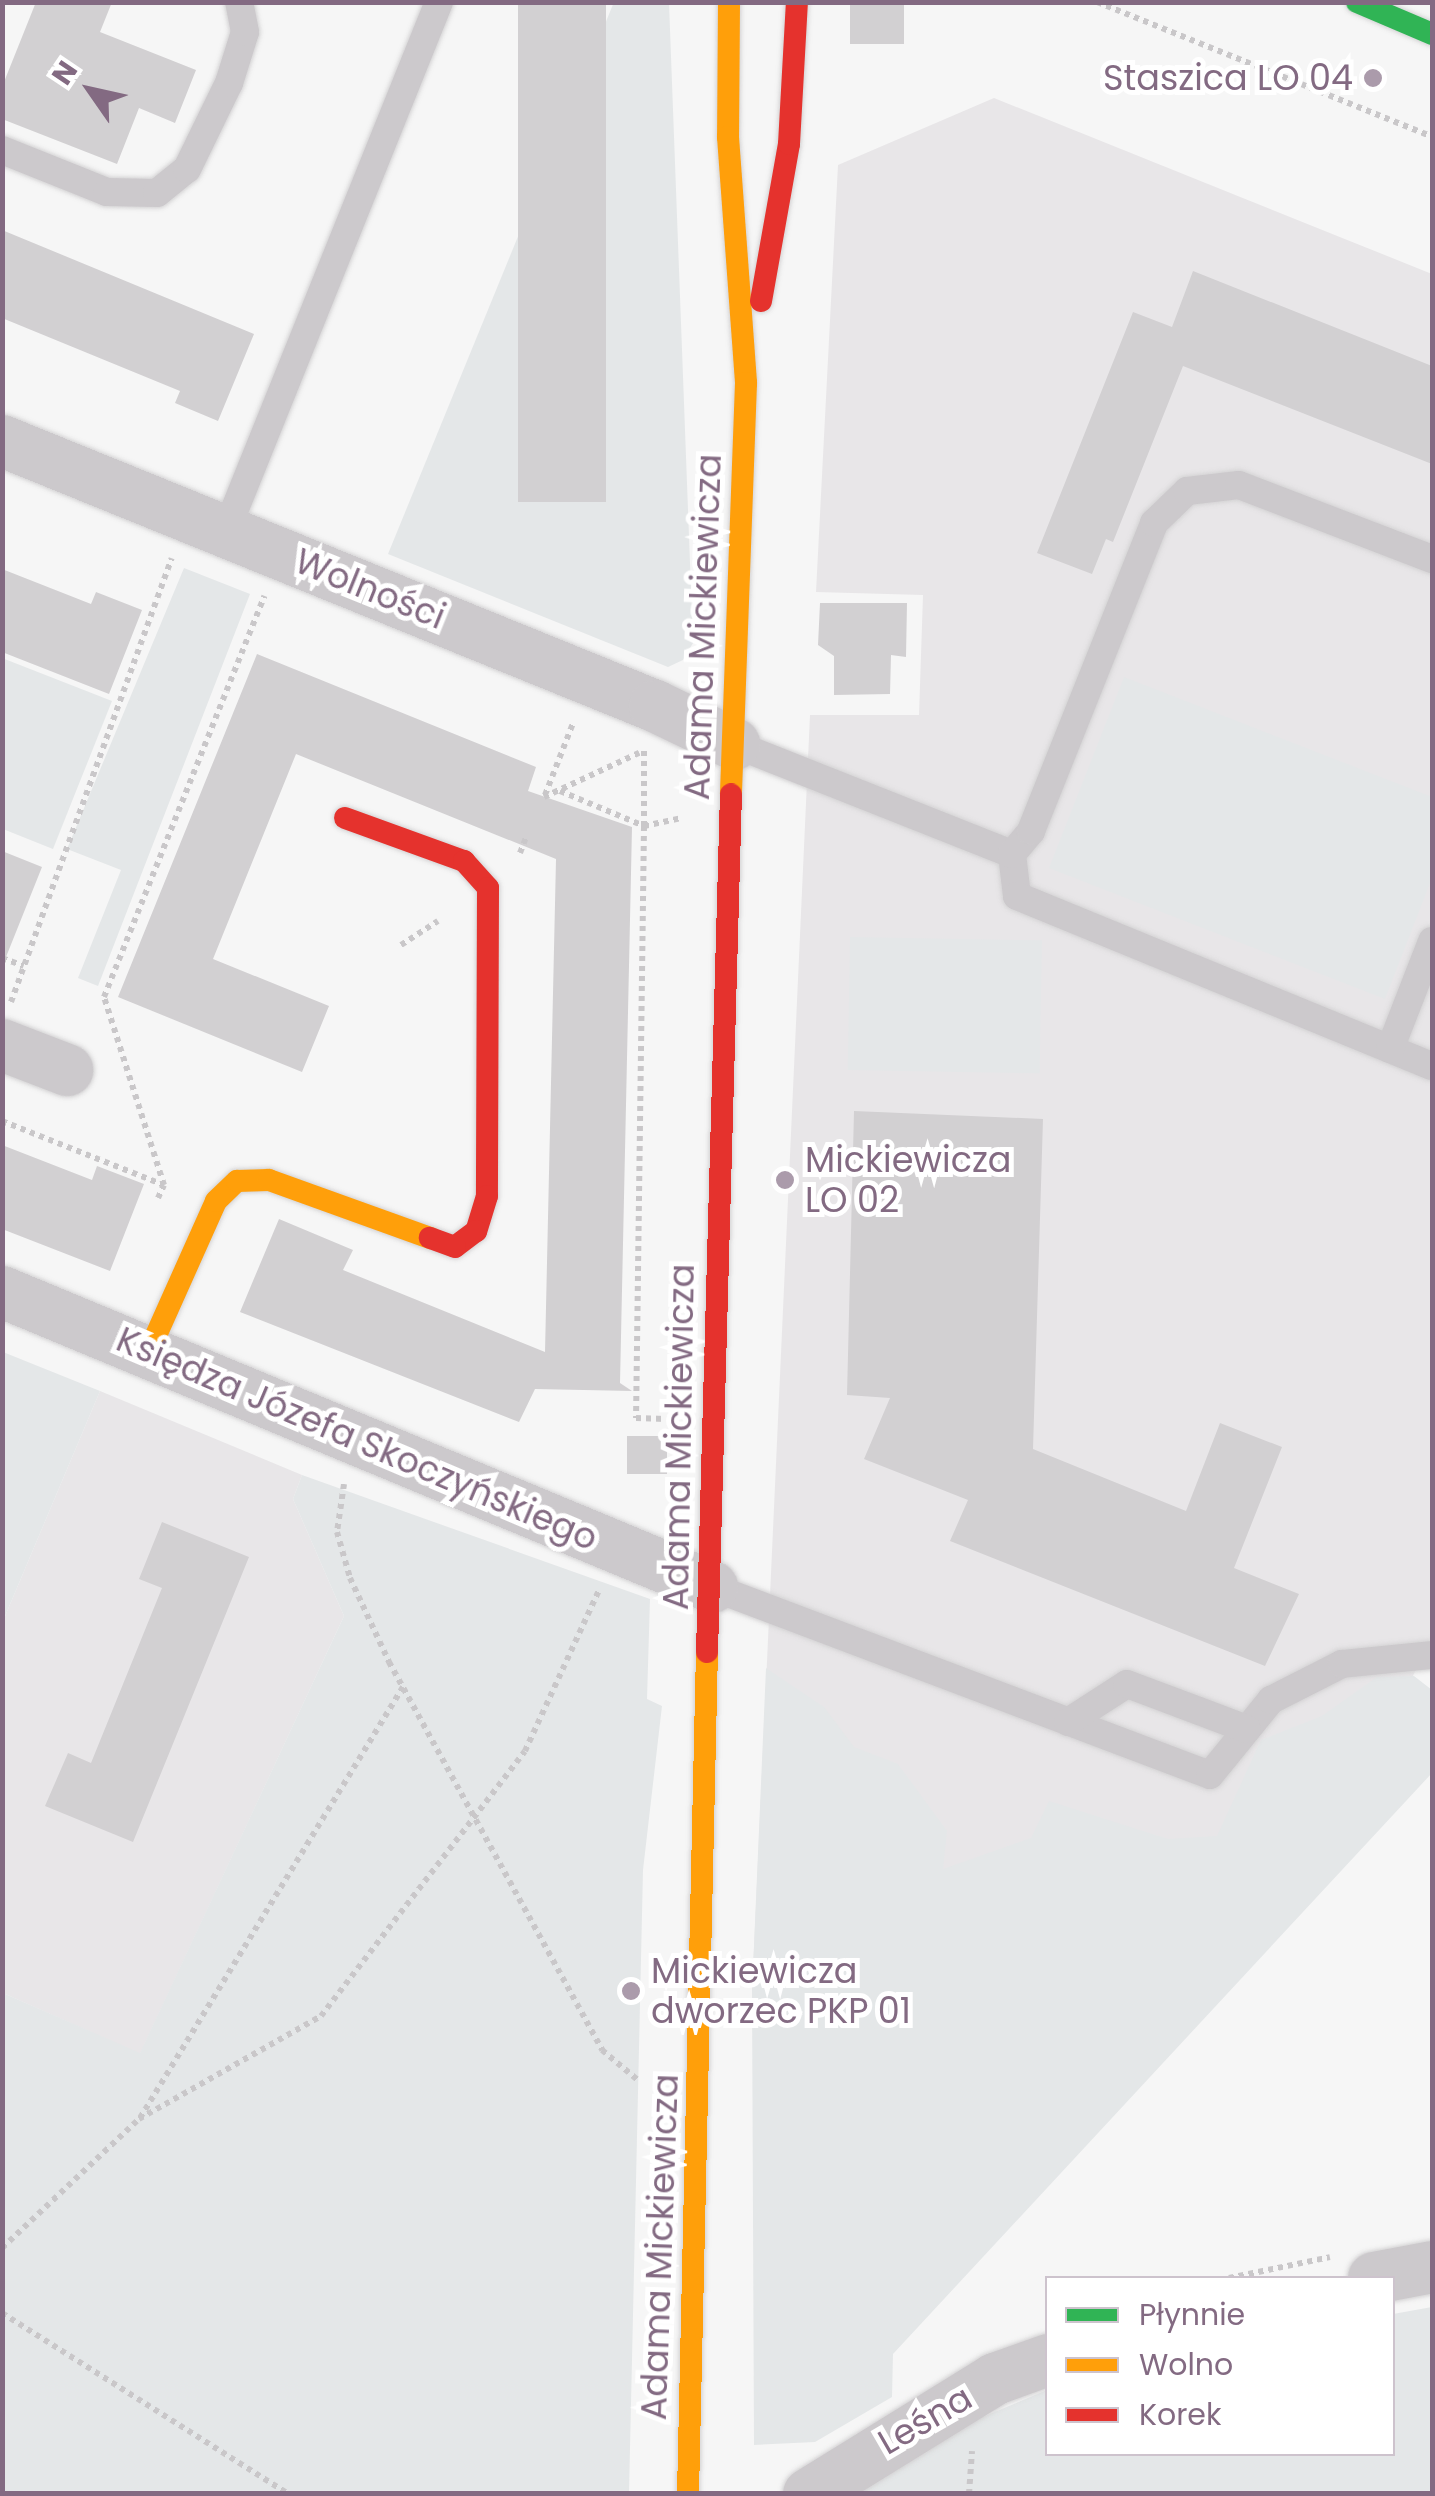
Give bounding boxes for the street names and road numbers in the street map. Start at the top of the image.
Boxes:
street label: Adama Mickiewicza [676,453,730,801]
street label: Wolności [289,540,451,638]
street label: Adama Mickiewicza [655,1263,703,1611]
street label: Księdza Józefa Skoczyńskiego [110,1318,604,1560]
street label: Adama Mickiewicza [633,2073,687,2421]
street label: Leśna [871,2377,979,2463]

